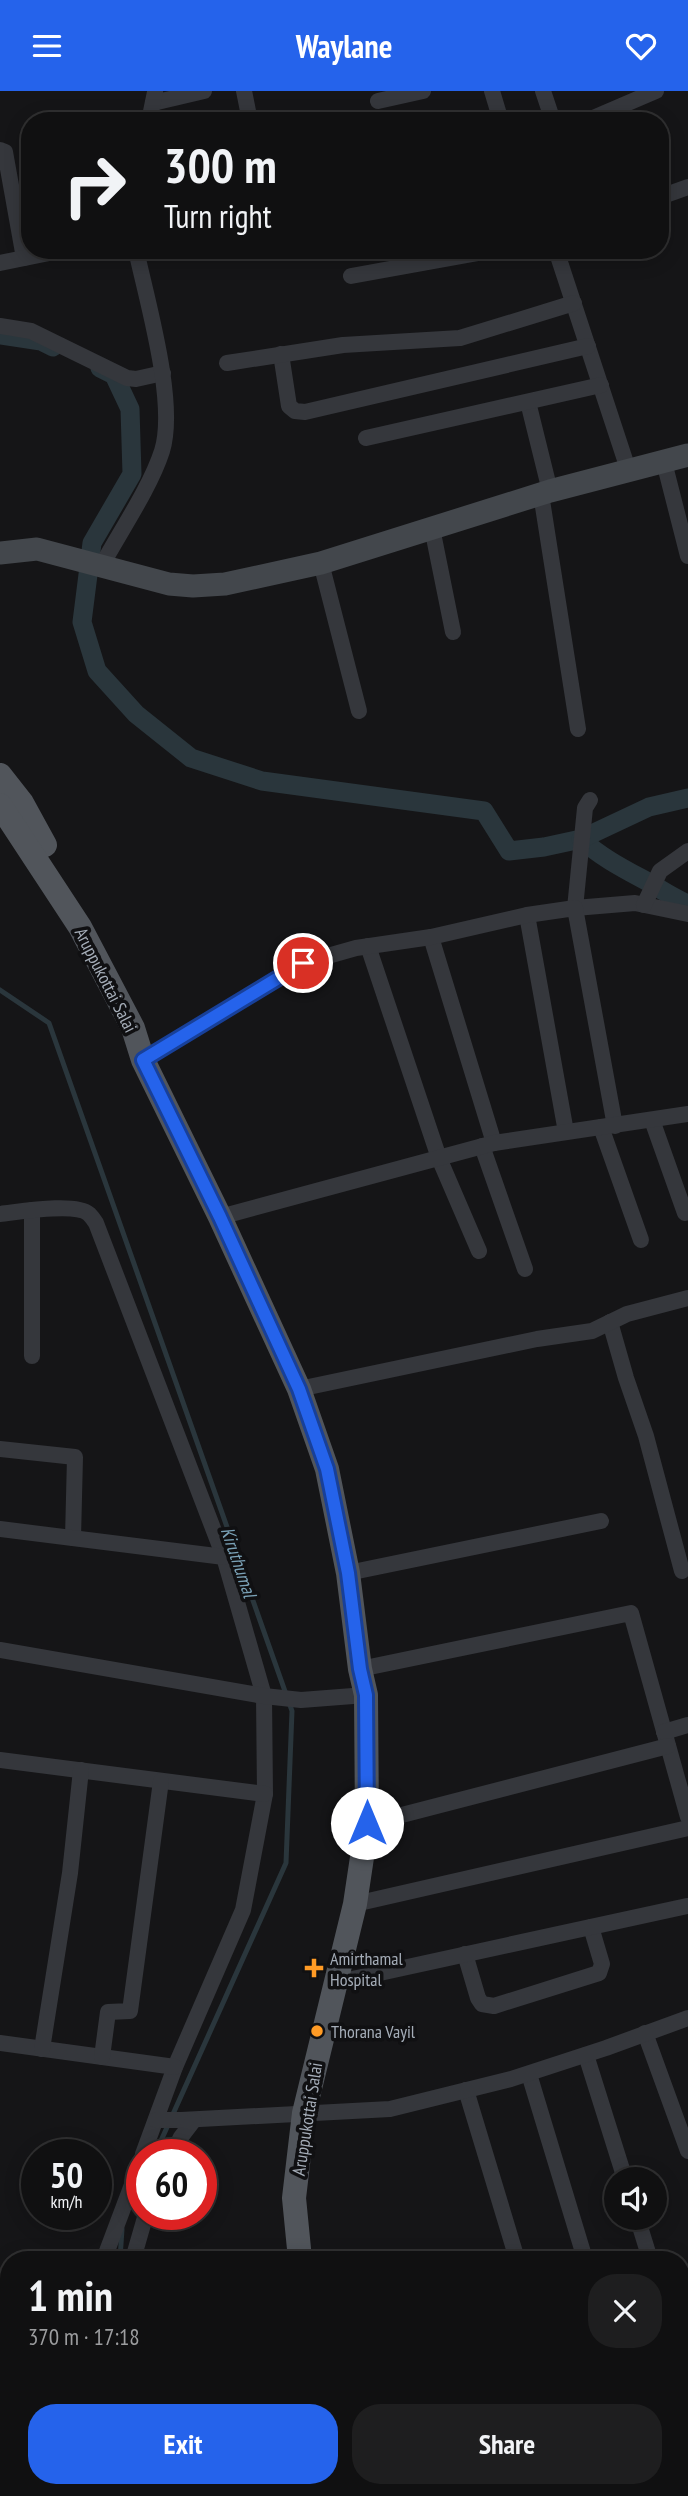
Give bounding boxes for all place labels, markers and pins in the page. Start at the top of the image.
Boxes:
pin [273,933,333,993]
place label: Amirthamal Hospital [330,1947,403,1991]
marker: Amirthamal Hospital [304,1958,324,1978]
place label: Thorana Vayil [331,2020,416,2043]
marker: Thorana Vayil [309,2023,325,2039]

